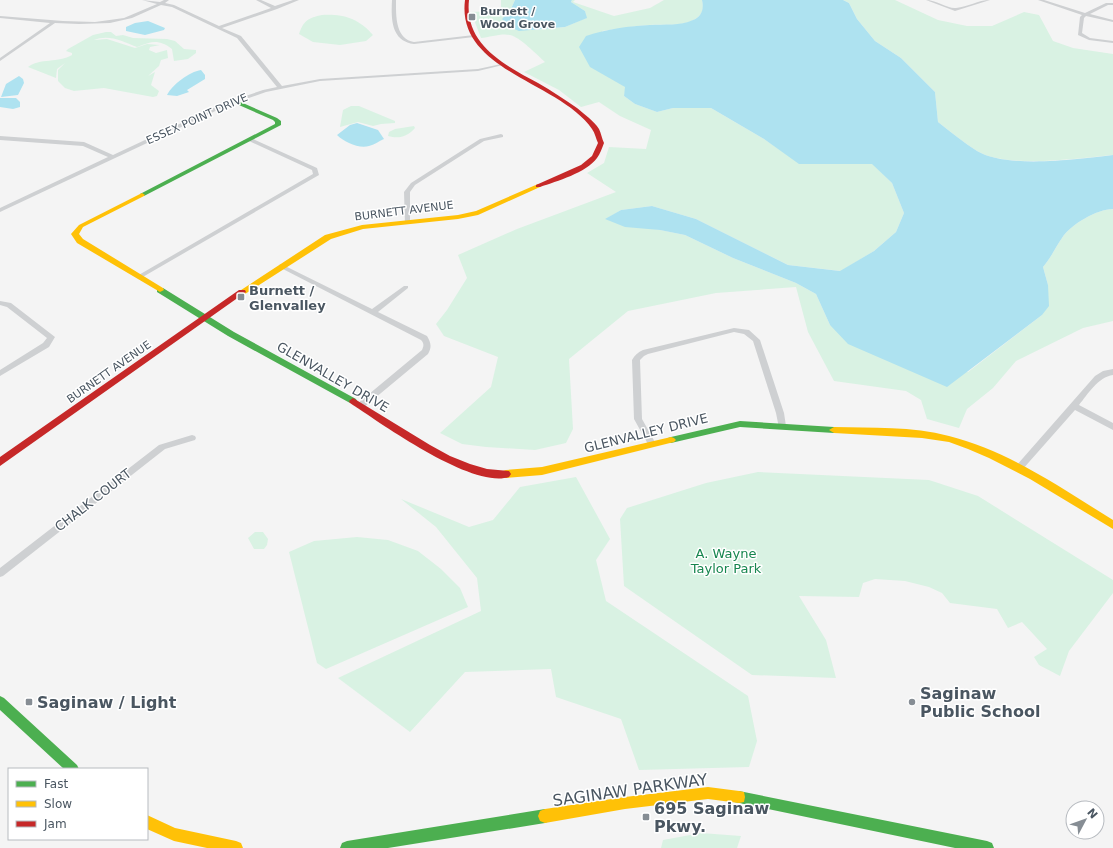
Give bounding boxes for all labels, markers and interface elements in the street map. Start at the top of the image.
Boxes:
place label: Burnett / Wood Grove [480,5,555,31]
marker: Burnett / Wood Grove [467,12,477,22]
street label: ESSEX POINT DRIVE [144,91,250,147]
street label: BURNETT AVENUE [354,198,454,224]
place label: Burnett / Glenvalley [249,283,326,313]
marker: Burnett / Glenvalley [236,292,246,302]
street label: BURNETT AVENUE [64,338,154,406]
street label: GLENVALLEY DRIVE [274,339,392,415]
street label: GLENVALLEY DRIVE [583,410,709,456]
street label: CHALK COURT [52,466,134,534]
park label: A. Wayne Taylor Park [690,546,762,576]
place label: Saginaw Public School [920,684,1040,721]
place label: Saginaw / Light [37,693,177,712]
marker: Saginaw / Light [24,697,34,707]
marker: Saginaw Public School [907,697,917,707]
legend [8,768,148,840]
street label: SAGINAW PARKWAY [551,770,709,810]
text: Fast [44,777,68,791]
text: Slow [44,797,72,811]
place label: 695 Saginaw Pkwy. [654,799,769,836]
north arrow [1065,800,1105,840]
text: N [1084,806,1100,822]
marker: 695 Saginaw Pkwy. [641,812,651,822]
text: Jam [43,817,67,831]

